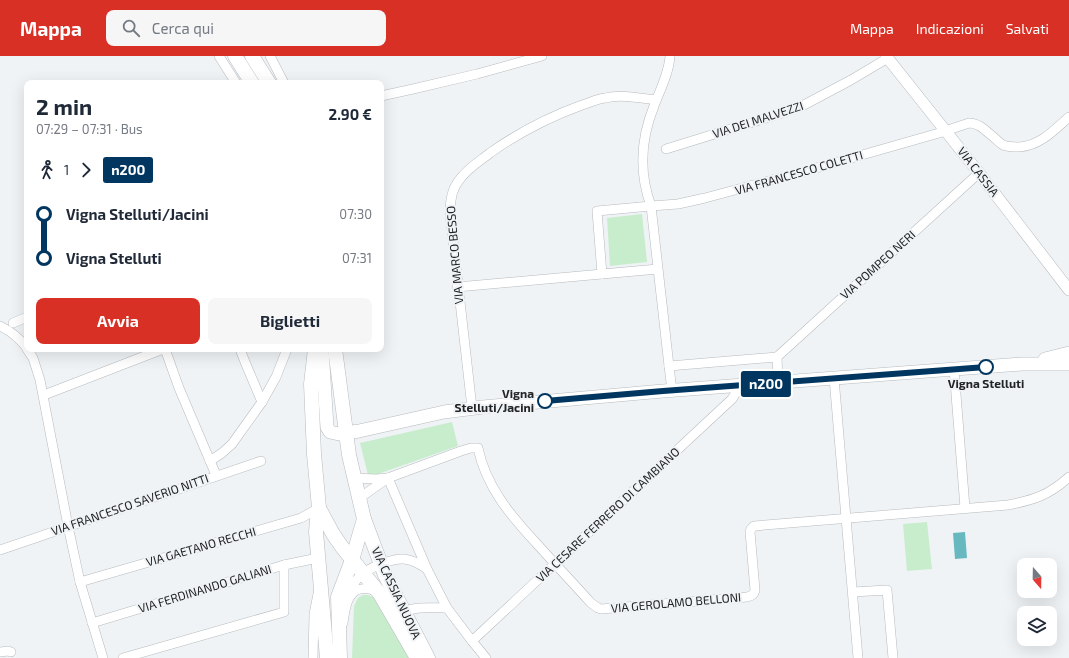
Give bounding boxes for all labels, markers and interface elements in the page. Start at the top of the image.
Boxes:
search box [106,10,386,46]
text: Mappa [20,17,82,40]
icon: search [120,17,142,39]
text: Cerca qui [152,19,214,37]
text: Mappa [850,20,894,37]
text: Indicazioni [916,20,984,37]
text: Salvati [1006,20,1049,37]
text: 2 min [36,93,92,119]
street label: VIA DEI MALVEZZI [710,98,805,140]
text: 2.90 € [328,105,372,123]
text: 07:29 – 07:31 · Bus [36,121,143,137]
street label: VIA CASSIA [955,144,1003,199]
street label: VIA FRANCESCO COLETTI [733,147,864,197]
icon: walk [36,159,58,181]
icon: forward [75,159,97,181]
text: n200 [111,161,145,178]
text: 1 [64,162,69,178]
text: Vigna Stelluti/Jacini [66,205,209,223]
street label: VIA MARCO BESSO [443,205,465,305]
text: 07:30 [339,206,372,222]
street label: VIA POMPEO NERI [837,227,918,302]
text: Vigna Stelluti [66,249,162,267]
text: 07:31 [342,250,372,266]
button: Avvia [36,298,200,344]
button: Biglietti [208,298,372,344]
marker: Vigna Stelluti [978,359,994,375]
line badge: n200 [738,371,794,397]
text: n200 [749,375,783,392]
place label: Vigna Stelluti [948,376,1024,390]
place label: Vigna Stelluti/Jacini [455,386,534,414]
marker: Vigna Stelluti/Jacini [537,393,553,409]
street label: VIA CESARE FERRERO DI CAMBIANO [533,444,682,584]
street label: VIA FRANCESCO SAVERIO NITTI [49,470,210,538]
street label: VIA GAETANO RECCHI [144,524,257,568]
street label: VIA CASSIA NUOVA [369,544,425,641]
north arrow [1017,558,1057,598]
map controls [1017,558,1057,646]
street label: VIA FERDINANDO GALIANI [136,561,273,615]
street label: VIA GEROLAMO BELLONI [610,589,742,615]
button: layers [1017,606,1057,646]

